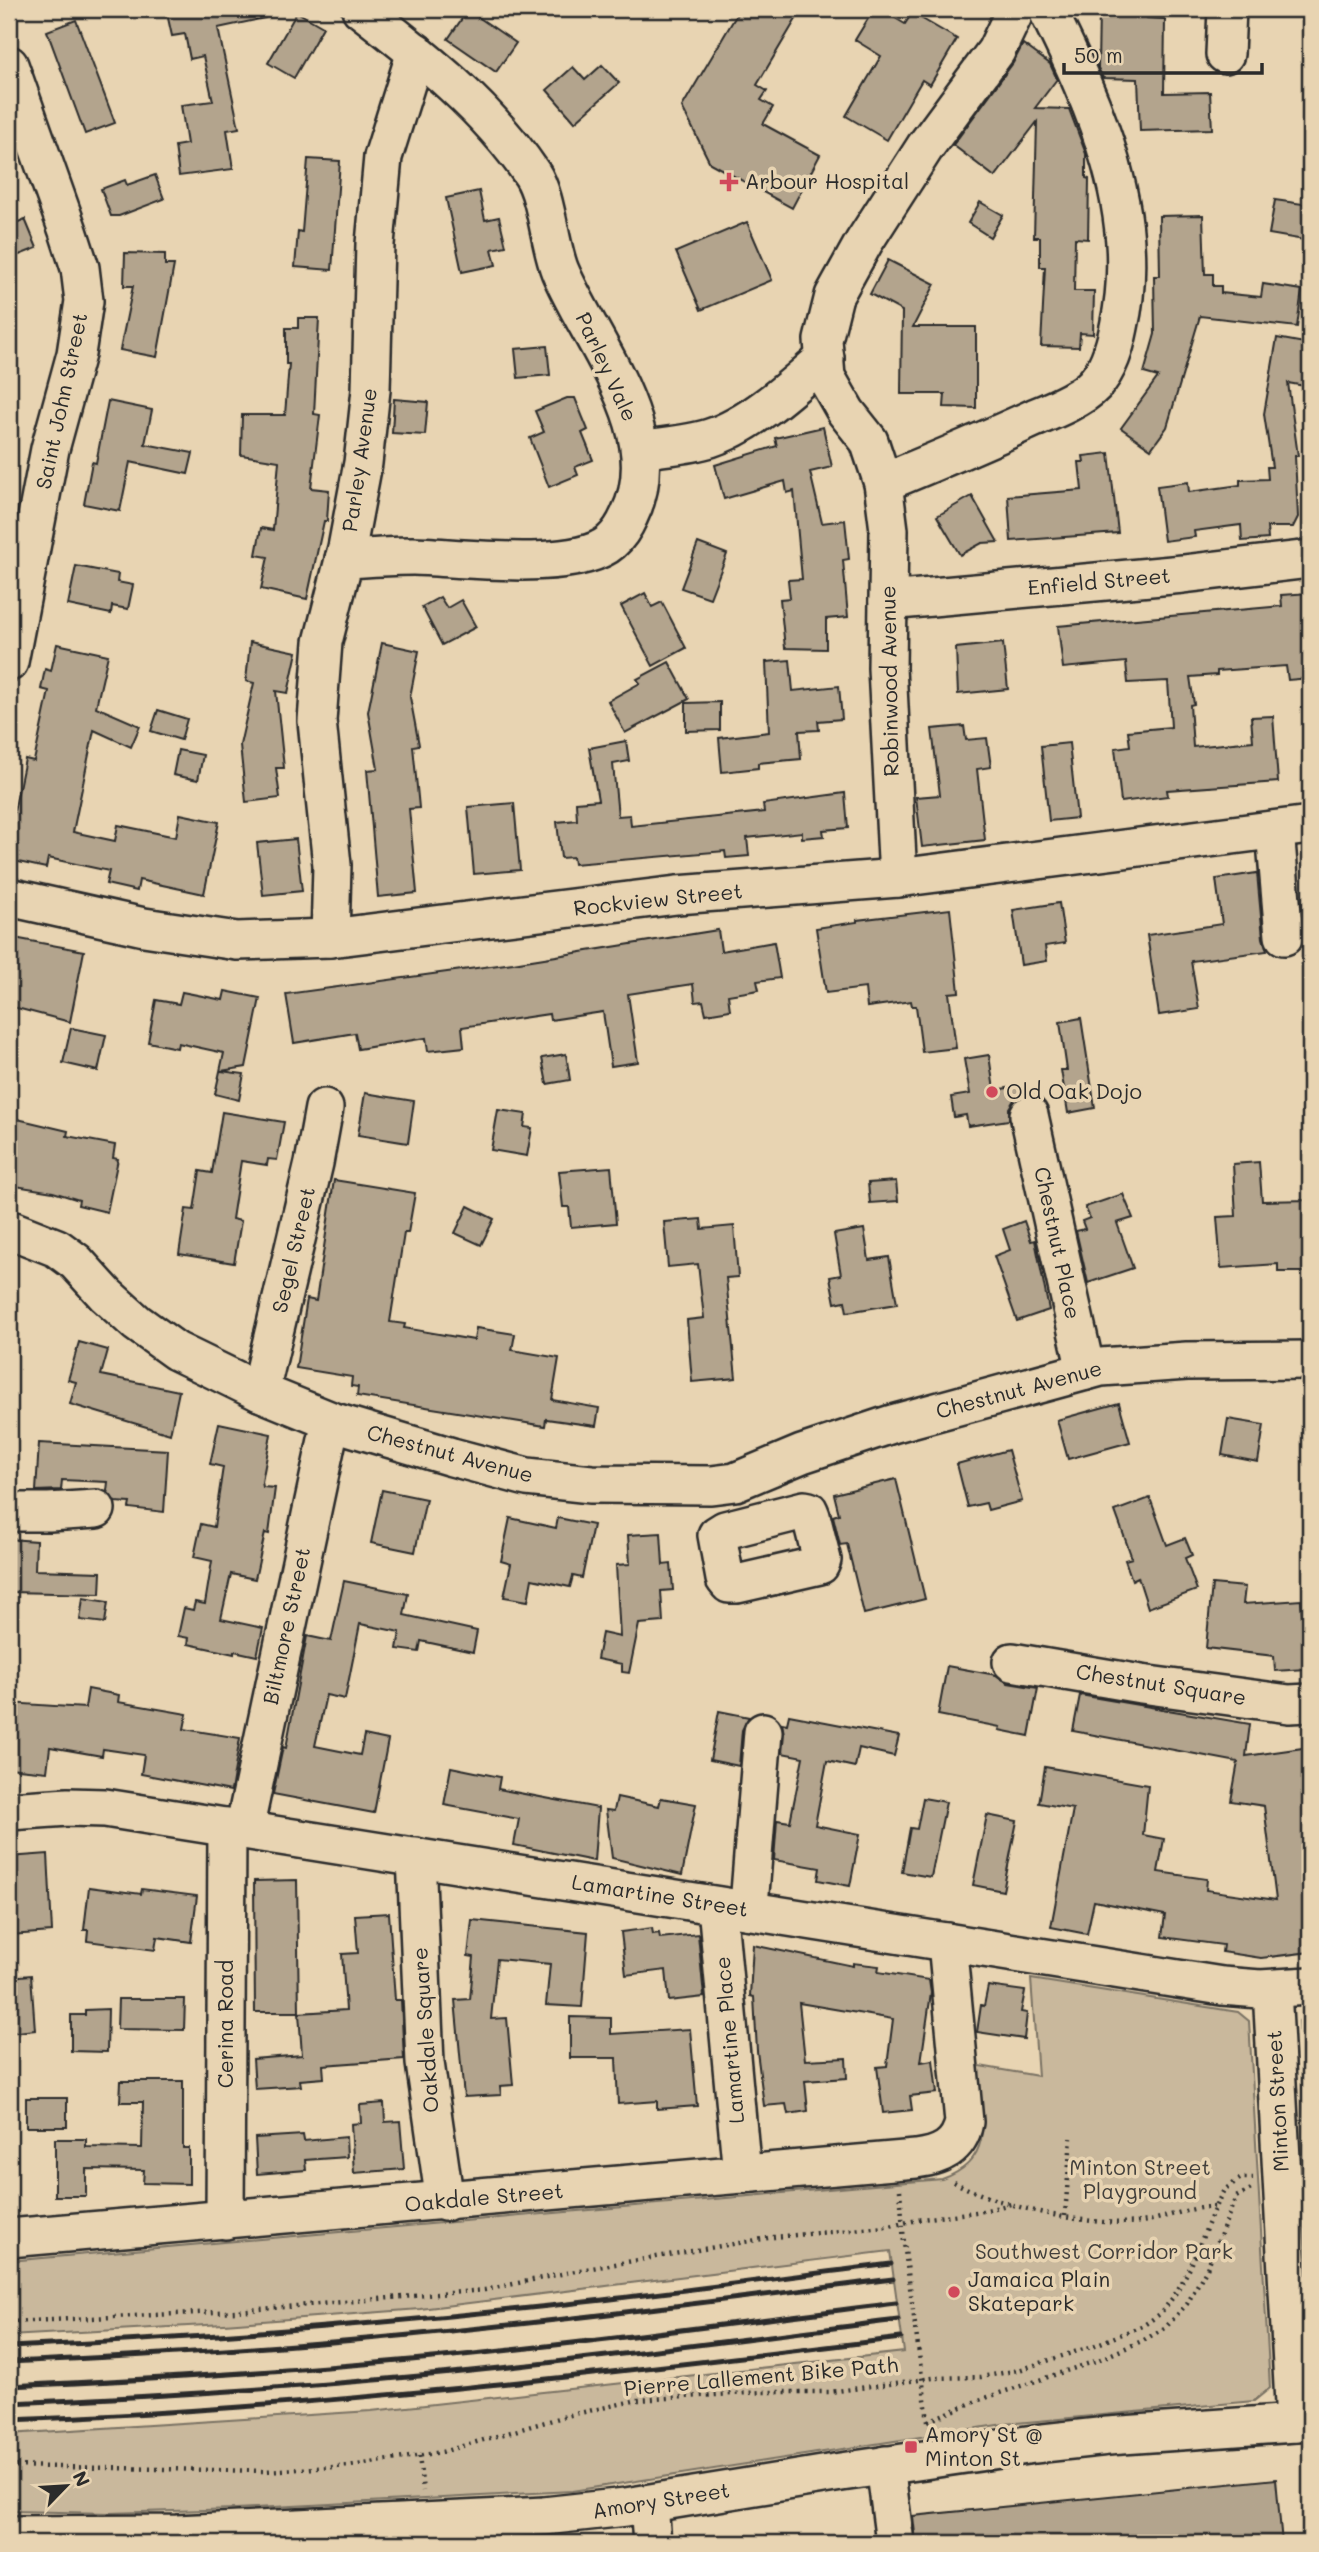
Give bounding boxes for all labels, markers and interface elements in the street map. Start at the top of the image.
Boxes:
scale bar [1064,32,1261,76]
text: 50 m [1074,41,1123,68]
place label: Arbour Hospital [745,167,909,194]
marker: Arbour Hospital [719,172,739,192]
street label: Parley Vale [570,308,644,425]
street label: Saint John Street [29,310,92,492]
street label: Parley Avenue [335,386,382,534]
street label: Enfield Street [1026,561,1171,600]
street label: Robinwood Avenue [873,585,904,777]
street label: Rockview Street [572,876,744,921]
place label: Old Oak Dojo [1006,1077,1142,1104]
marker: Old Oak Dojo [984,1084,1000,1100]
street label: Chestnut Place [1029,1164,1088,1321]
street label: Segel Street [265,1184,320,1315]
street label: Chestnut Avenue [933,1353,1105,1424]
street label: Chestnut Avenue [364,1417,536,1488]
street label: Biltmore Street [256,1544,315,1707]
street label: Chestnut Square [1074,1657,1248,1710]
street label: Lamartine Street [570,1867,750,1922]
street label: Oakdale Square [405,1947,444,2114]
street label: Lamartine Place [708,1955,749,2125]
street label: Cerina Road [211,1960,238,2088]
street label: Minton Street [1259,2030,1294,2173]
park label: Minton Street Playground [1069,2153,1211,2204]
street label: Oakdale Street [403,2176,564,2217]
park label: Southwest Corridor Park [975,2237,1233,2264]
place label: Jamaica Plain Skatepark [968,2265,1110,2316]
marker: Jamaica Plain Skatepark [946,2284,962,2300]
street label: Pierre Lallement Bike Path [623,2350,899,2401]
place label: Amory St @ Minton St [925,2420,1043,2471]
marker: Amory St @ Minton St [903,2439,919,2455]
north arrow [32,2450,102,2520]
text: N [67,2467,96,2490]
street label: Amory Street [590,2475,731,2524]

